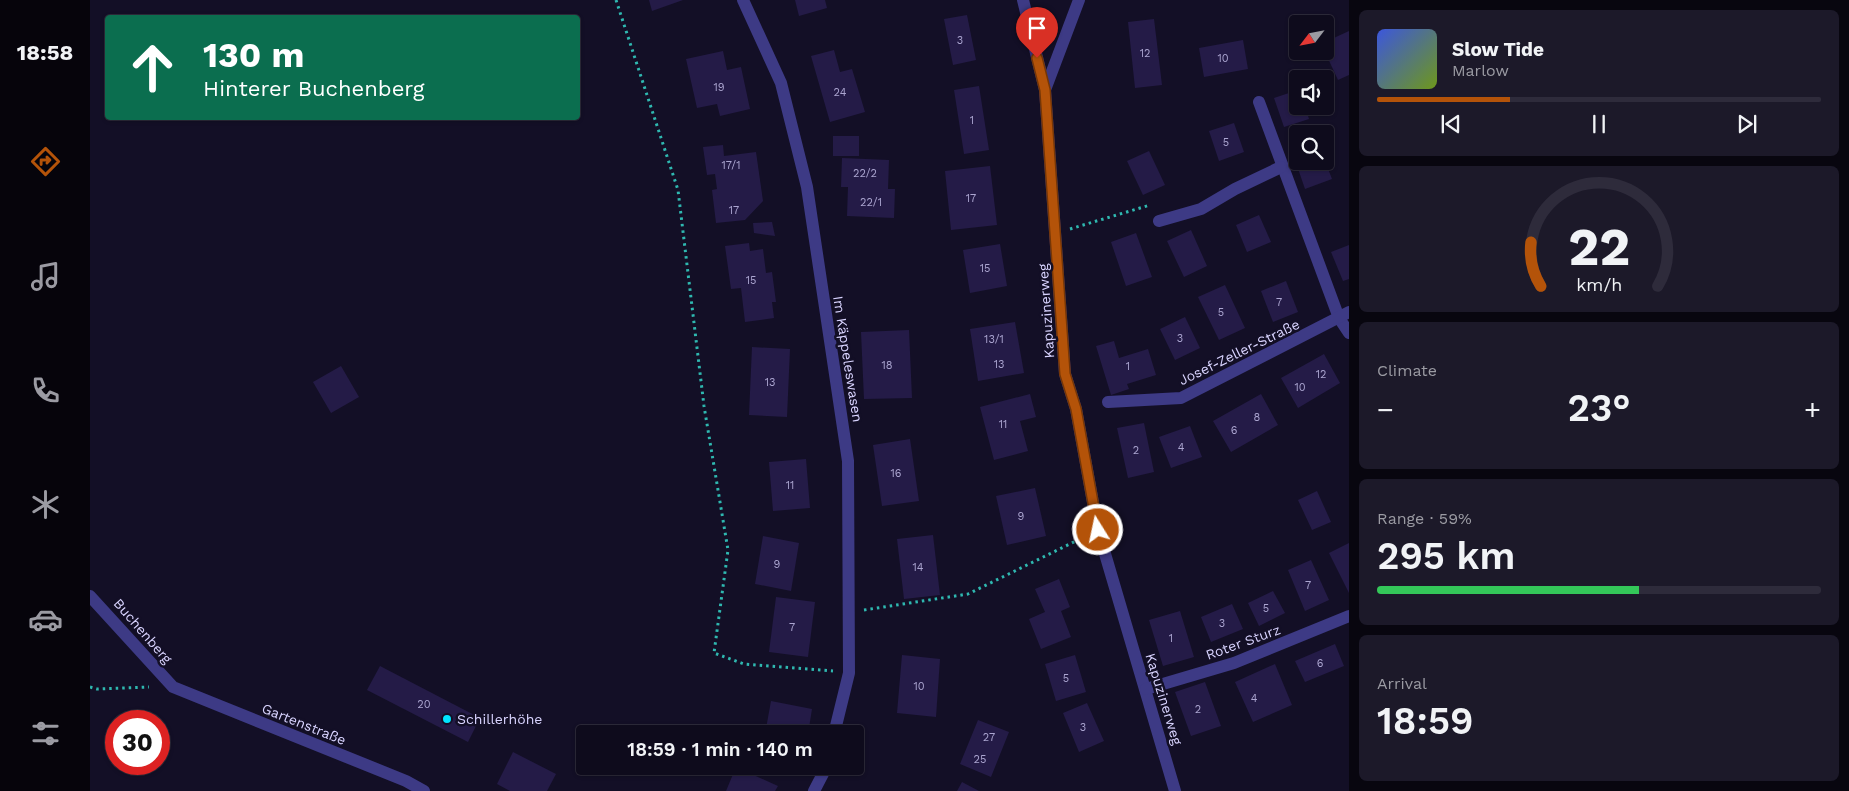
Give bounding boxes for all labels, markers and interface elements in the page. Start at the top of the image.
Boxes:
pin [1016,7,1058,58]
icon: arrive [1023,14,1051,42]
north arrow [1289,15,1334,60]
map controls [1289,15,1334,170]
text: 130 m [203,34,304,76]
house number: 3 [957,34,963,47]
icon: ahead [120,35,185,100]
text: Slow Tide [1452,38,1544,61]
text: 18:58 [17,40,73,65]
house number: 12 [1140,47,1150,60]
house number: 10 [1217,52,1229,65]
text: Marlow [1452,61,1509,80]
button: sound [1289,70,1334,115]
text: Hinterer Buchenberg [203,76,424,101]
house number: 19 [713,81,725,94]
house number: 24 [834,86,847,99]
icon: previous [1437,110,1465,138]
icon: pause [1585,110,1613,138]
icon: next [1733,110,1761,138]
house number: 1 [970,114,974,127]
button: search [1289,125,1334,170]
house number: 5 [1223,136,1229,149]
icon: directions [28,144,63,179]
house number: 17/1 [722,159,740,172]
house number: 22/2 [853,167,877,180]
house number: 17 [966,192,976,205]
house number: 22/1 [860,196,882,209]
house number: 17 [729,204,739,217]
text: 22 [1568,217,1630,278]
icon: music [28,259,63,294]
house number: 15 [980,262,990,275]
street label: Kapuzinerweg [1035,263,1057,359]
house number: 15 [746,274,756,287]
text: km/h [1576,274,1622,295]
street label: Im Käppeleswasen [830,295,866,423]
house number: 7 [1276,296,1282,309]
house number: 5 [1218,306,1224,319]
street label: Josef-Zeller-Straße [1176,316,1302,388]
house number: 3 [1177,332,1183,345]
house number: 13/1 [984,333,1004,346]
house number: 13 [994,358,1004,371]
house number: 18 [881,359,893,372]
house number: 1 [1126,360,1130,373]
text: Climate [1377,361,1437,380]
house number: 12 [1316,368,1326,381]
icon: phone [28,373,63,408]
house number: 13 [765,376,775,389]
house number: 10 [1294,381,1306,394]
text: 23° [1567,386,1631,430]
text: − [1377,393,1394,426]
text: + [1804,393,1821,426]
house number: 8 [1254,411,1261,424]
house number: 11 [999,418,1007,431]
house number: 6 [1231,424,1238,437]
house number: 4 [1178,441,1185,454]
house number: 2 [1133,444,1139,457]
house number: 16 [891,467,902,480]
house number: 11 [786,479,794,492]
icon: climate [28,487,63,522]
position arrow [1071,503,1123,555]
text: Range · 59% [1377,509,1472,528]
house number: 9 [1018,510,1025,523]
text: 295 km [1377,534,1515,578]
house number: 9 [774,558,781,571]
house number: 14 [912,561,924,574]
house number: 7 [1305,579,1311,592]
street label: Buchenberg [110,595,176,667]
icon: car [28,602,63,637]
house number: 5 [1263,602,1269,615]
house number: 3 [1219,617,1225,630]
house number: 7 [789,621,795,634]
street label: Roter Sturz [1204,621,1282,663]
house number: 1 [1169,632,1173,645]
street label: Kapuzinerweg [1142,651,1186,747]
house number: 6 [1317,657,1324,670]
house number: 5 [1063,672,1069,685]
text: Arrival [1377,674,1427,693]
house number: 10 [913,680,925,693]
house number: 4 [1251,692,1258,705]
house number: 20 [417,698,431,711]
text: 18:59 [1377,699,1473,743]
street label: Gartenstraße [260,700,348,748]
house number: 2 [1195,703,1201,716]
speed limit sign: 30 [105,710,170,775]
place label: Schillerhöhe [457,711,542,727]
marker: Schillerhöhe [441,713,453,725]
icon: filters [28,716,63,751]
house number: 3 [1080,721,1086,734]
house number: 27 [983,731,995,744]
text: 18:59 · 1 min · 140 m [627,738,813,761]
house number: 25 [974,753,986,766]

